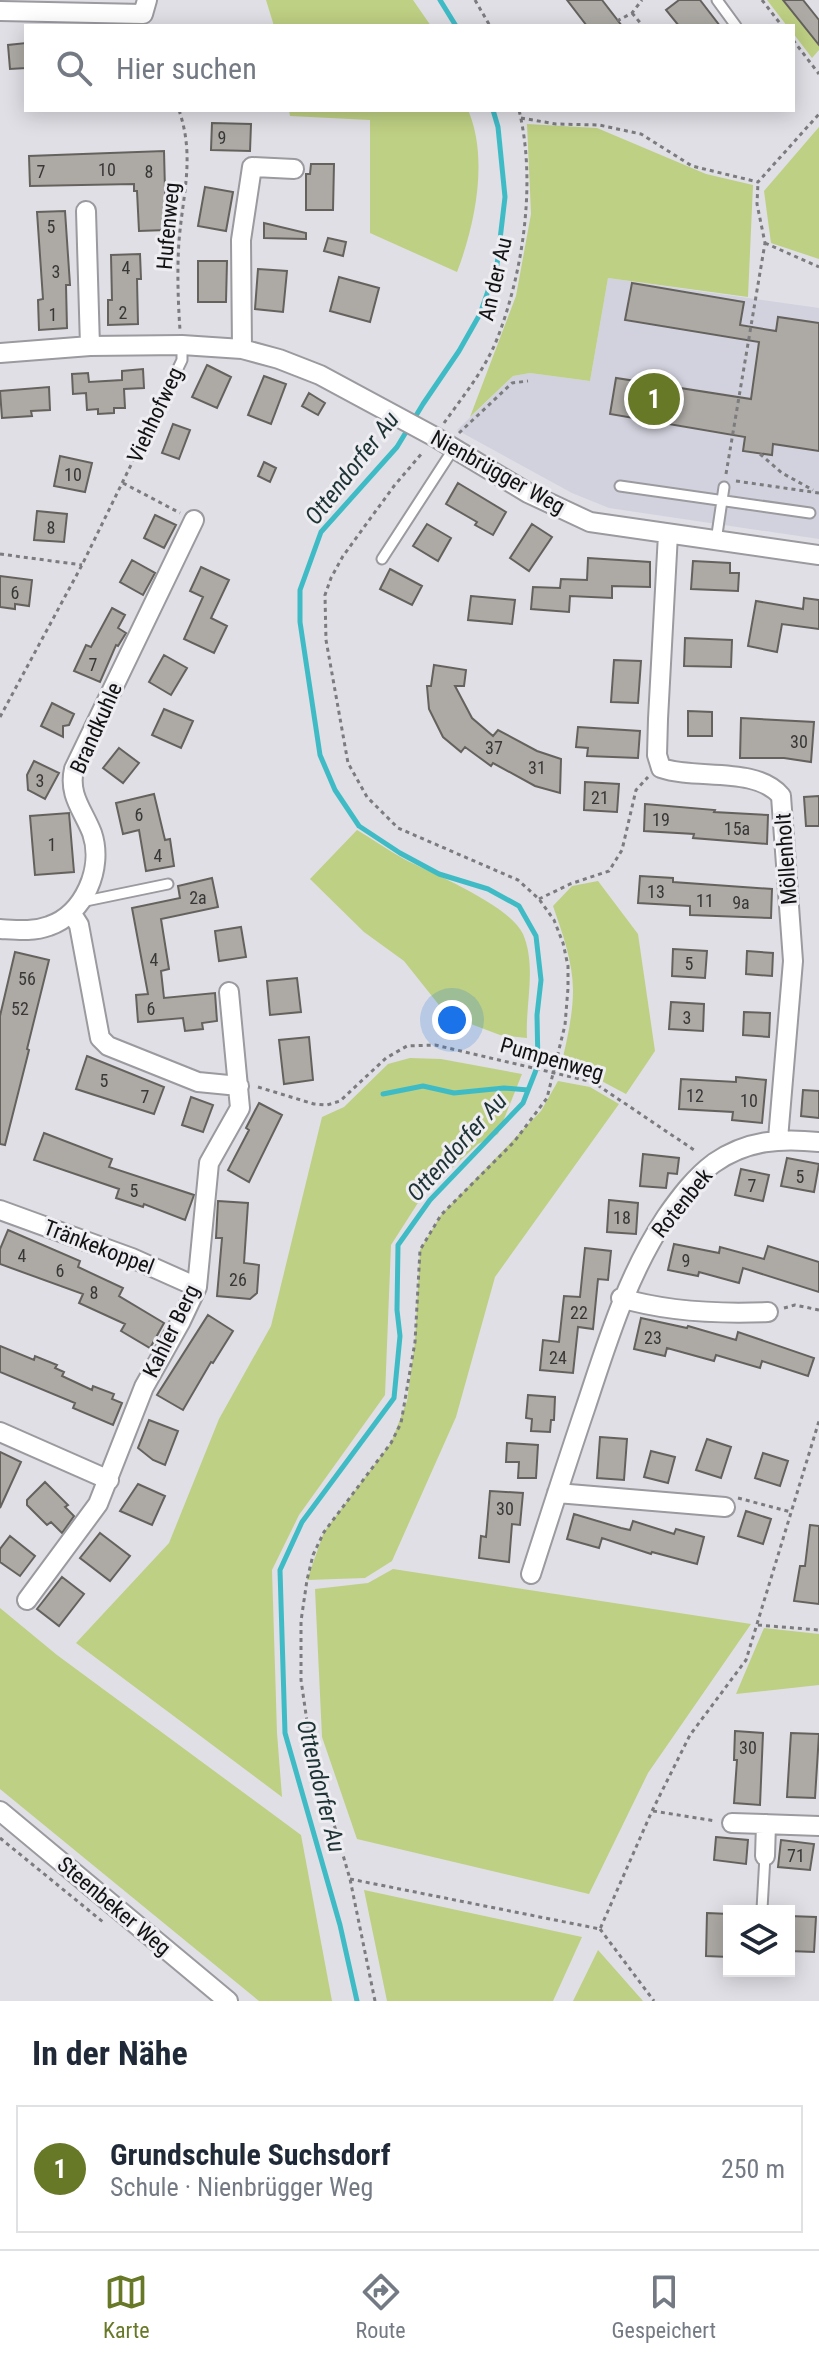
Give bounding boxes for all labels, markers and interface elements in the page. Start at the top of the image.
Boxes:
search box [24,24,795,112]
icon: search [52,46,96,90]
text: Hier suchen [116,51,257,86]
house number: 9 [218,127,226,148]
house number: 10 [98,159,116,180]
house number: 7 [37,161,46,182]
house number: 8 [145,161,153,182]
street label: Hufenweg [152,181,184,271]
house number: 5 [47,216,56,237]
street label: An der Au [473,235,517,323]
house number: 4 [122,257,131,278]
house number: 3 [52,261,60,282]
house number: 2 [119,302,128,323]
house number: 1 [49,304,57,325]
street label: Viehhofweg [122,363,188,467]
pin: 1 [628,369,680,429]
water label: Ottendorfer Au [299,406,405,530]
street label: Nienbrügger Weg [427,425,569,519]
house number: 10 [64,464,82,485]
house number: 8 [47,517,55,538]
house number: 6 [11,582,19,603]
house number: 7 [89,654,98,675]
street label: Brandkuhle [65,679,127,777]
house number: 30 [790,731,808,752]
house number: 37 [485,737,503,758]
house number: 31 [528,757,546,778]
house number: 3 [36,770,44,791]
house number: 21 [591,787,609,808]
house number: 6 [135,804,143,825]
house number: 19 [652,809,670,830]
street label: Möllenholt [770,812,802,906]
house number: 15a [724,818,750,839]
house number: 1 [48,834,56,855]
house number: 4 [154,845,163,866]
house number: 13 [647,881,665,902]
house number: 2a [189,887,207,908]
house number: 11 [696,890,714,911]
house number: 9a [732,892,750,913]
house number: 4 [150,949,159,970]
house number: 5 [685,953,694,974]
house number: 56 [18,968,36,989]
house number: 52 [11,998,29,1019]
house number: 6 [147,998,155,1019]
your location [432,1000,472,1040]
house number: 3 [683,1007,691,1028]
street label: Pumpenweg [497,1032,607,1086]
house number: 5 [100,1070,109,1091]
house number: 12 [686,1085,704,1106]
house number: 7 [141,1086,150,1107]
water label: Ottendorfer Au [401,1087,513,1207]
house number: 10 [740,1090,758,1111]
street label: Rotenbek [647,1163,717,1242]
house number: 5 [796,1166,805,1187]
house number: 7 [748,1175,757,1196]
house number: 5 [130,1180,139,1201]
house number: 18 [613,1207,631,1228]
street label: Tränkekoppel [40,1215,158,1279]
house number: 4 [18,1245,27,1266]
house number: 9 [682,1250,690,1271]
house number: 6 [56,1260,64,1281]
house number: 26 [229,1269,247,1290]
street label: Kahler Berg [138,1281,204,1381]
house number: 8 [90,1282,98,1303]
house number: 22 [570,1302,588,1323]
house number: 23 [644,1327,662,1348]
house number: 24 [549,1347,567,1368]
house number: 30 [496,1498,514,1519]
water label: Ottendorfer Au [291,1717,351,1855]
house number: 30 [739,1737,757,1758]
house number: 71 [787,1845,805,1866]
street label: Steenbeker Weg [52,1852,176,1960]
map controls [723,1905,795,1977]
button: layers [723,1905,795,1977]
text: In der Nähe [32,2033,188,2073]
text: Grundschule Suchsdorf [110,2137,391,2172]
text: 1 [53,2154,67,2184]
text: 250 m [721,2154,785,2184]
text: Schule · Nienbrügger Weg [110,2172,373,2202]
tab: Karte [103,2270,150,2343]
tab: Route [355,2270,406,2343]
tab: Gespeichert [612,2270,716,2343]

